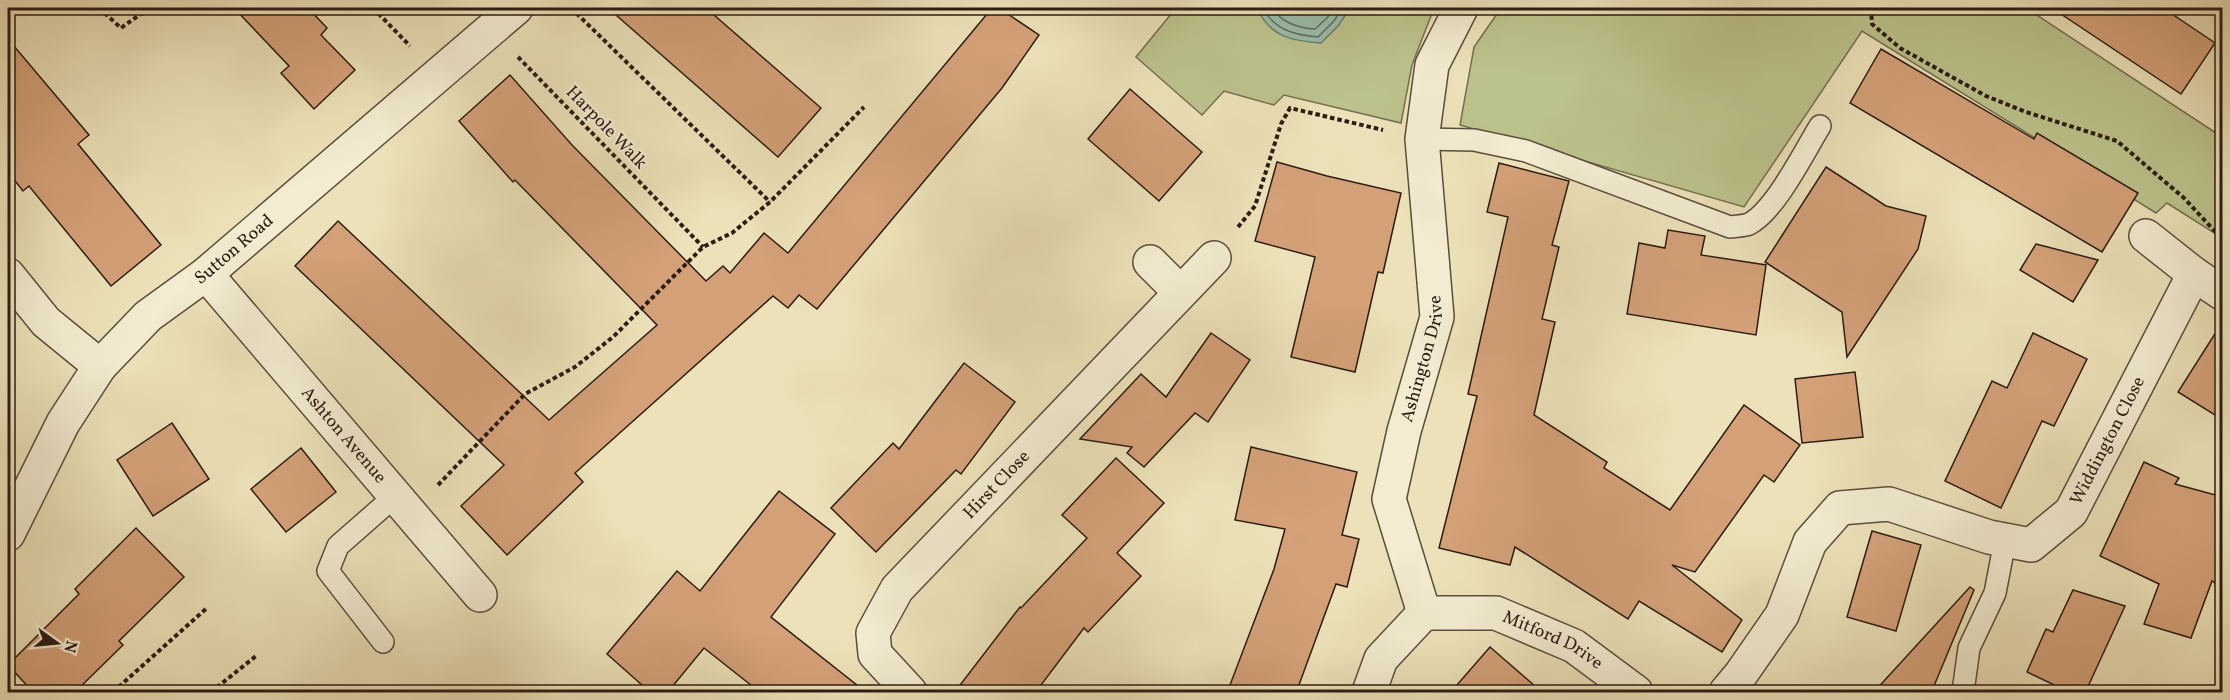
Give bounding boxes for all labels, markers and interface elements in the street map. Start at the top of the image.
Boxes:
street label: Harpole Walk [560,81,653,176]
street label: Sutton Road [190,209,279,291]
street label: Ashington Drive [1395,294,1450,425]
street label: Widdington Close [2064,372,2151,510]
street label: Ashton Avenue [295,381,392,489]
street label: Hirst Close [958,445,1036,525]
street label: Mitford Drive [1499,605,1608,676]
north arrow [27,613,87,673]
text: N [57,638,82,655]

